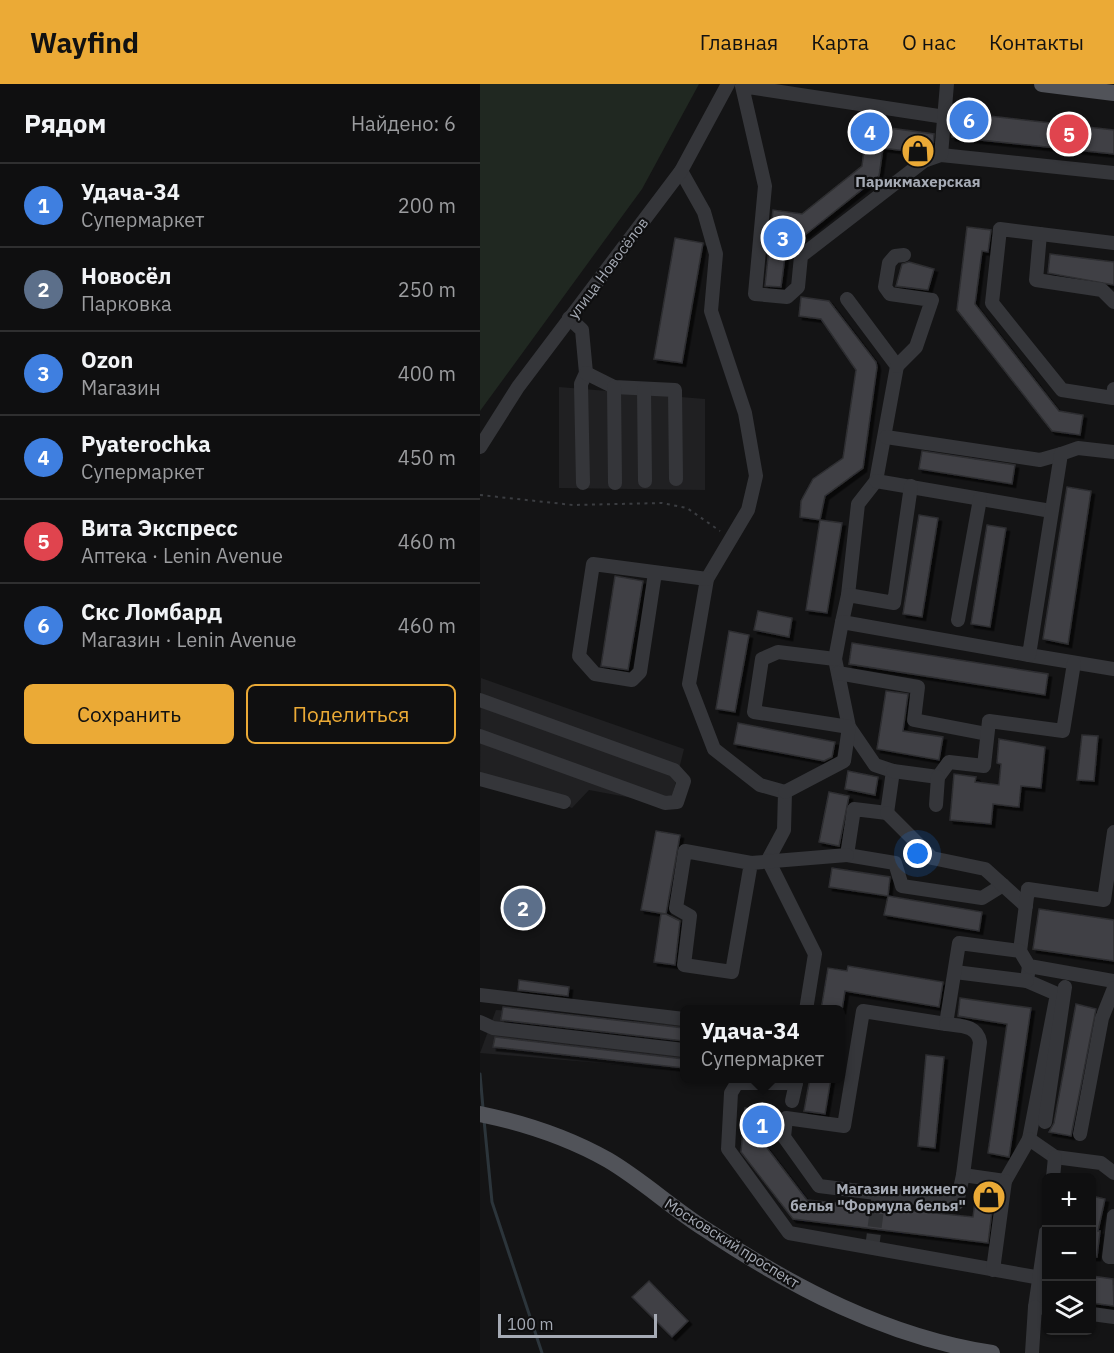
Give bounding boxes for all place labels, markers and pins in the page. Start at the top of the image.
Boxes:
pin: 6 [950,98,988,142]
pin: 4 [850,110,890,154]
pin: 5 [1050,112,1088,156]
shop icon: Парикмахерская [900,133,936,169]
place label: Парикмахерская [855,172,981,191]
pin: 3 [764,216,802,260]
pin: 2 [504,886,543,930]
pin: 1 [742,1102,782,1148]
place label: Магазин нижнего белья "Формула белья" [790,1179,966,1215]
shop icon: Магазин нижнего белья "Формула белья" [971,1179,1007,1215]

